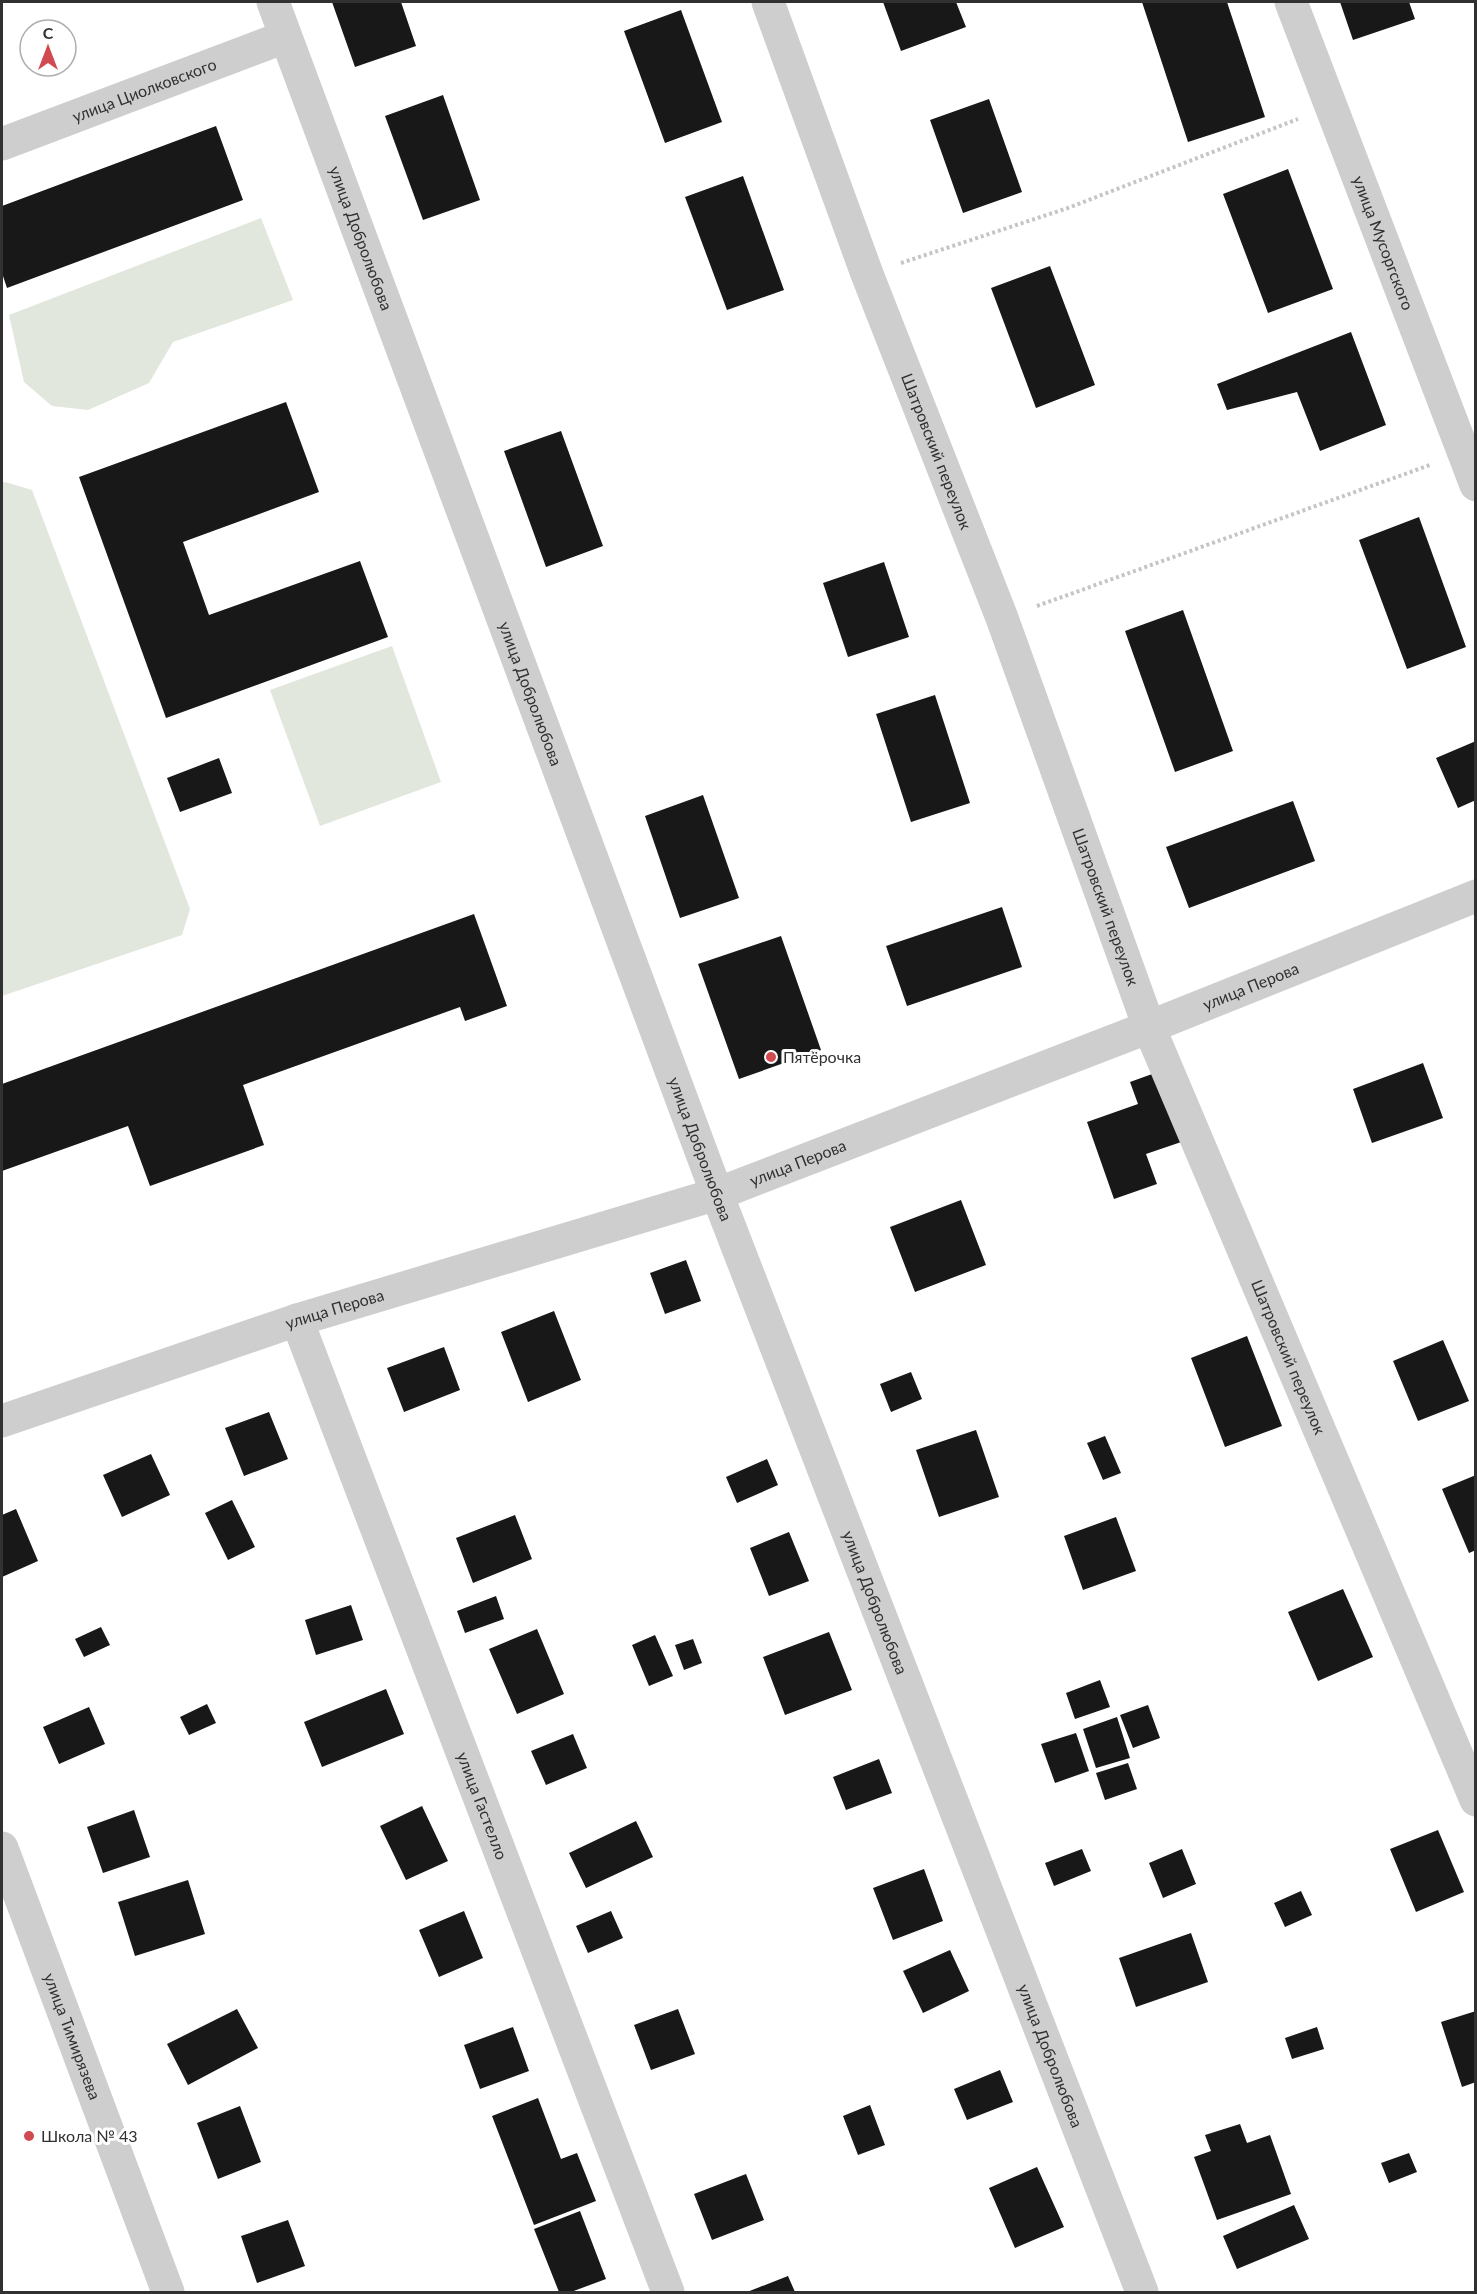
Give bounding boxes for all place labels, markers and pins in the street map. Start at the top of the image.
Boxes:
place label: Пятёрочка [783,1047,861,1066]
marker: Пятёрочка [764,1050,778,1064]
place label: Школа № 43 [41,2126,137,2145]
marker: Школа № 43 [22,2129,36,2143]

